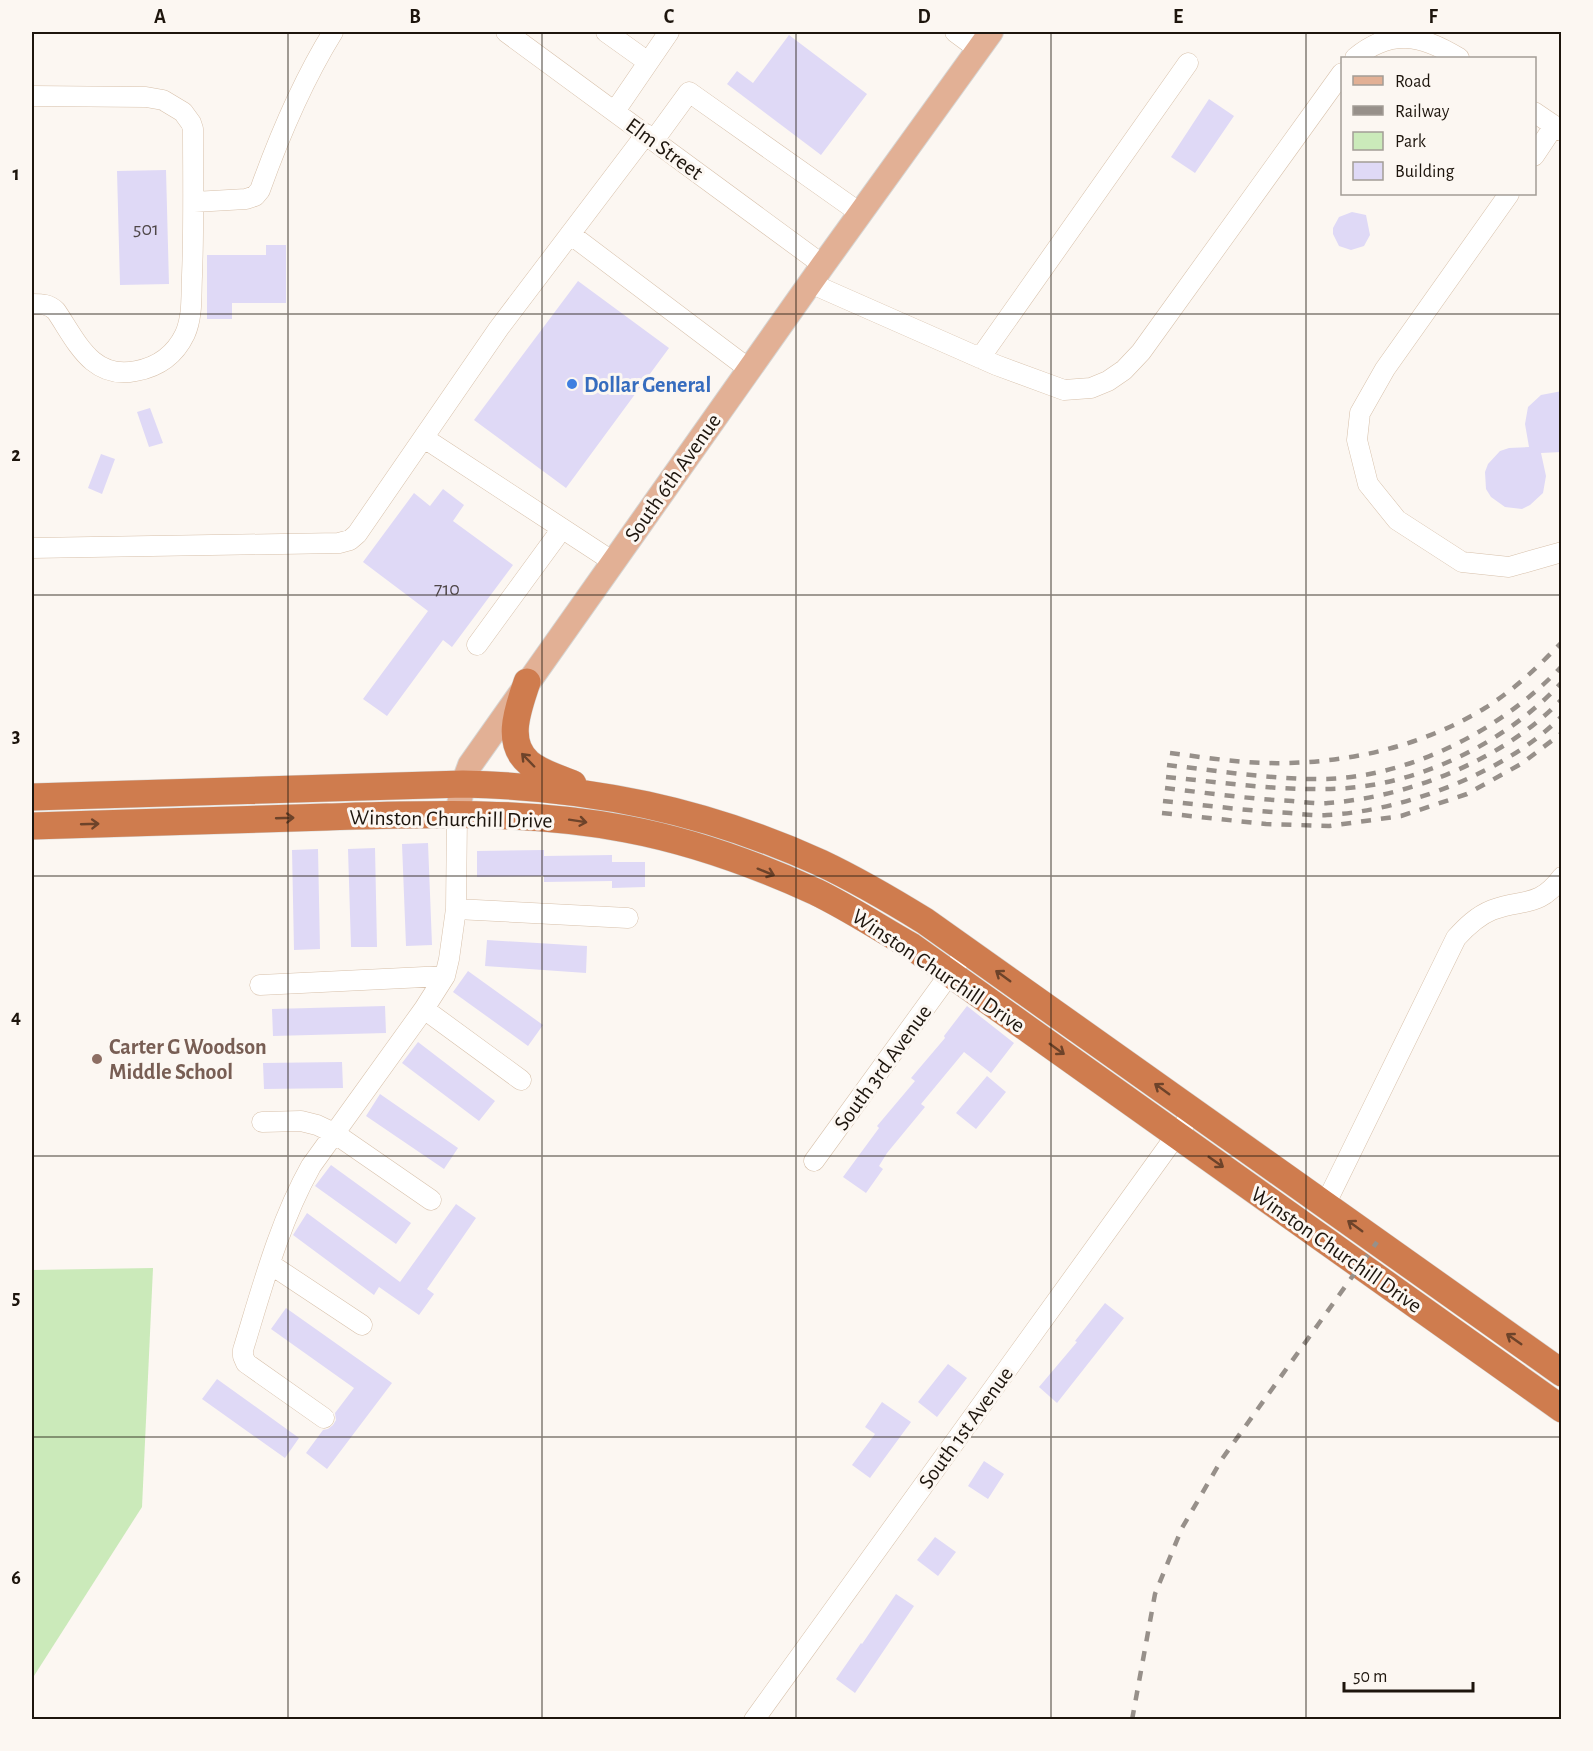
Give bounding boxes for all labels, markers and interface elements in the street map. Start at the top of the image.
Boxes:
text: A [154,7,166,27]
text: B [409,7,421,27]
text: C [664,7,675,27]
text: D [917,7,931,27]
text: E [1173,7,1183,27]
text: F [1428,7,1438,27]
legend [1341,57,1536,195]
text: Road [1395,73,1431,91]
text: Railway [1395,103,1450,121]
street label: Elm Street [622,114,707,184]
text: Park [1395,133,1427,151]
text: Building [1395,163,1455,181]
text: 1 [12,164,20,184]
house number: 501 [133,219,159,239]
place label: Dollar General [584,374,711,396]
marker: Dollar General [565,377,579,391]
street label: South 6th Avenue [621,410,725,546]
text: 2 [11,445,21,465]
house number: 710 [434,579,460,599]
text: 3 [12,726,20,746]
one-way arrow [521,752,536,767]
street label: Winston Churchill Drive [349,806,553,832]
one-way arrow [274,813,294,824]
one-way arrow [568,816,588,827]
one-way arrow [79,818,99,830]
one-way arrow [756,867,774,878]
street label: Winston Churchill Drive [848,905,1029,1037]
one-way arrow [995,970,1012,982]
street label: South 3rd Avenue [830,1001,936,1134]
text: 4 [11,1007,21,1027]
place label: Carter G Woodson Middle School [109,1036,267,1083]
one-way arrow [1048,1043,1064,1055]
marker: Carter G Woodson Middle School [90,1052,104,1066]
one-way arrow [1154,1083,1170,1095]
one-way arrow [1207,1156,1223,1168]
street label: Winston Churchill Drive [1247,1183,1426,1317]
one-way arrow [1347,1220,1363,1232]
text: 5 [12,1288,20,1308]
one-way arrow [1506,1333,1522,1345]
street label: South 1st Avenue [914,1363,1017,1493]
text: 6 [11,1568,21,1588]
scale bar [1344,1655,1473,1693]
text: 50 m [1353,1668,1387,1686]

